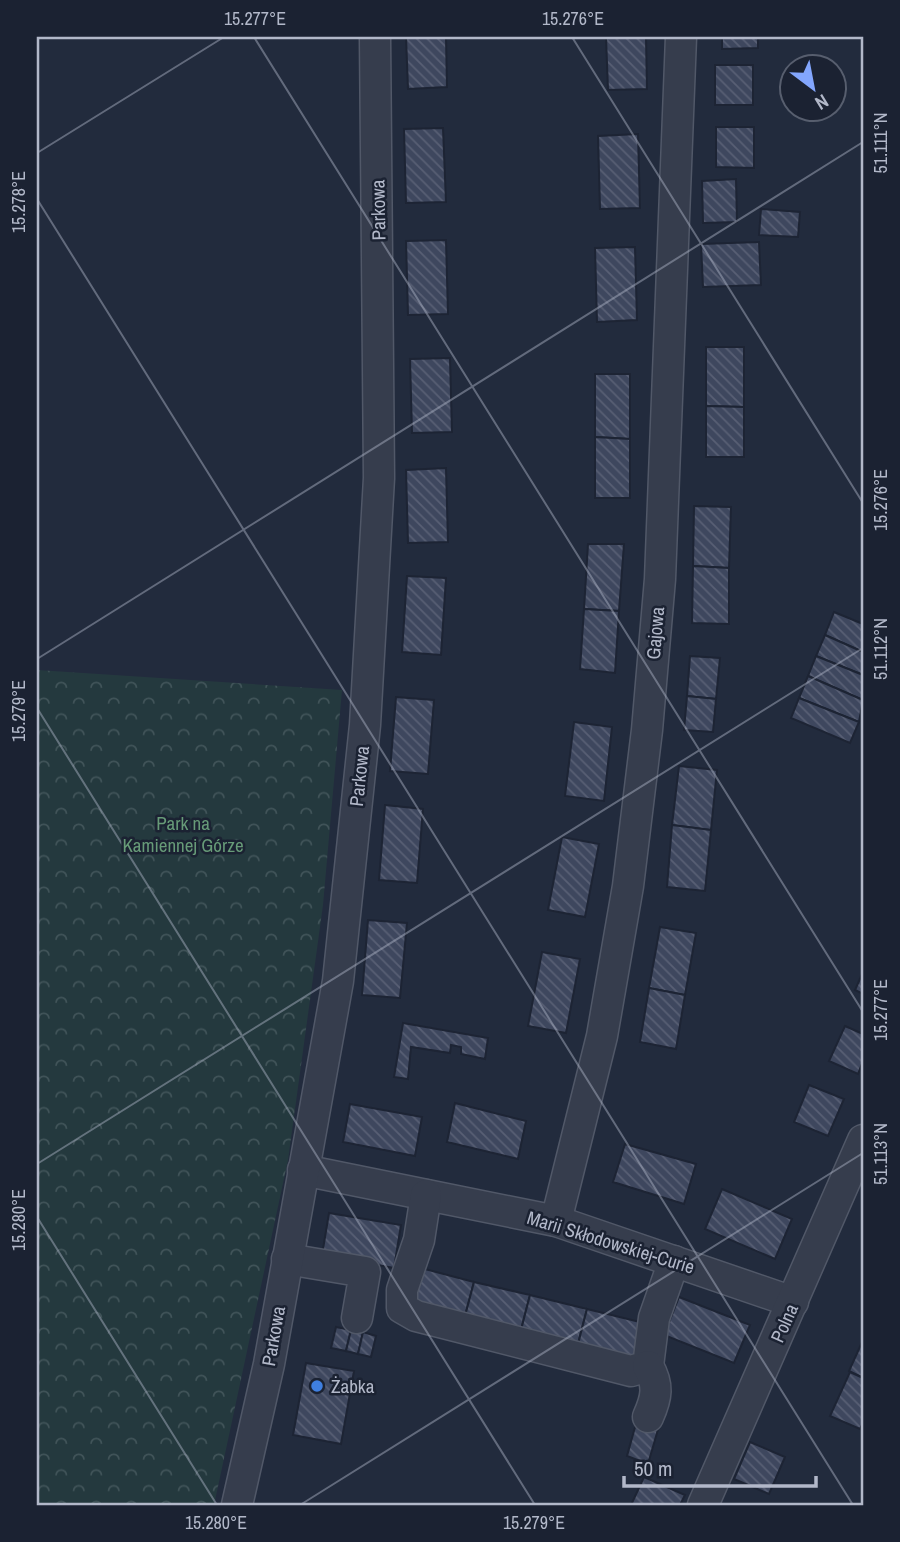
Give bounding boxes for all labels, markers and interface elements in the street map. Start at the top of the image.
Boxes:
text: 15.277°E [224,6,286,31]
text: 15.276°E [542,6,604,31]
north arrow [778,52,848,122]
text: N [810,88,834,116]
text: 51.111°N [868,113,893,173]
text: 15.278°E [6,171,31,233]
street label: Parkowa [364,179,392,241]
text: 15.276°E [868,469,893,531]
street label: Gajowa [640,605,670,660]
text: 51.112°N [868,618,893,680]
text: 15.279°E [6,680,31,742]
street label: Parkowa [343,744,375,808]
park label: Park na Kamiennej Górze [122,810,244,858]
text: 15.277°E [868,979,893,1041]
text: 51.113°N [868,1123,893,1185]
text: 15.280°E [6,1189,31,1251]
street label: Marii Skłodowskiej-Curie [524,1204,698,1280]
street label: Polna [764,1299,804,1346]
street label: Parkowa [255,1304,291,1368]
place label: Żabka [331,1373,375,1399]
marker: Żabka [309,1378,325,1394]
scale bar [624,1444,816,1488]
text: 50 m [634,1454,672,1483]
text: 15.280°E [185,1510,247,1535]
text: 15.279°E [503,1510,565,1535]

